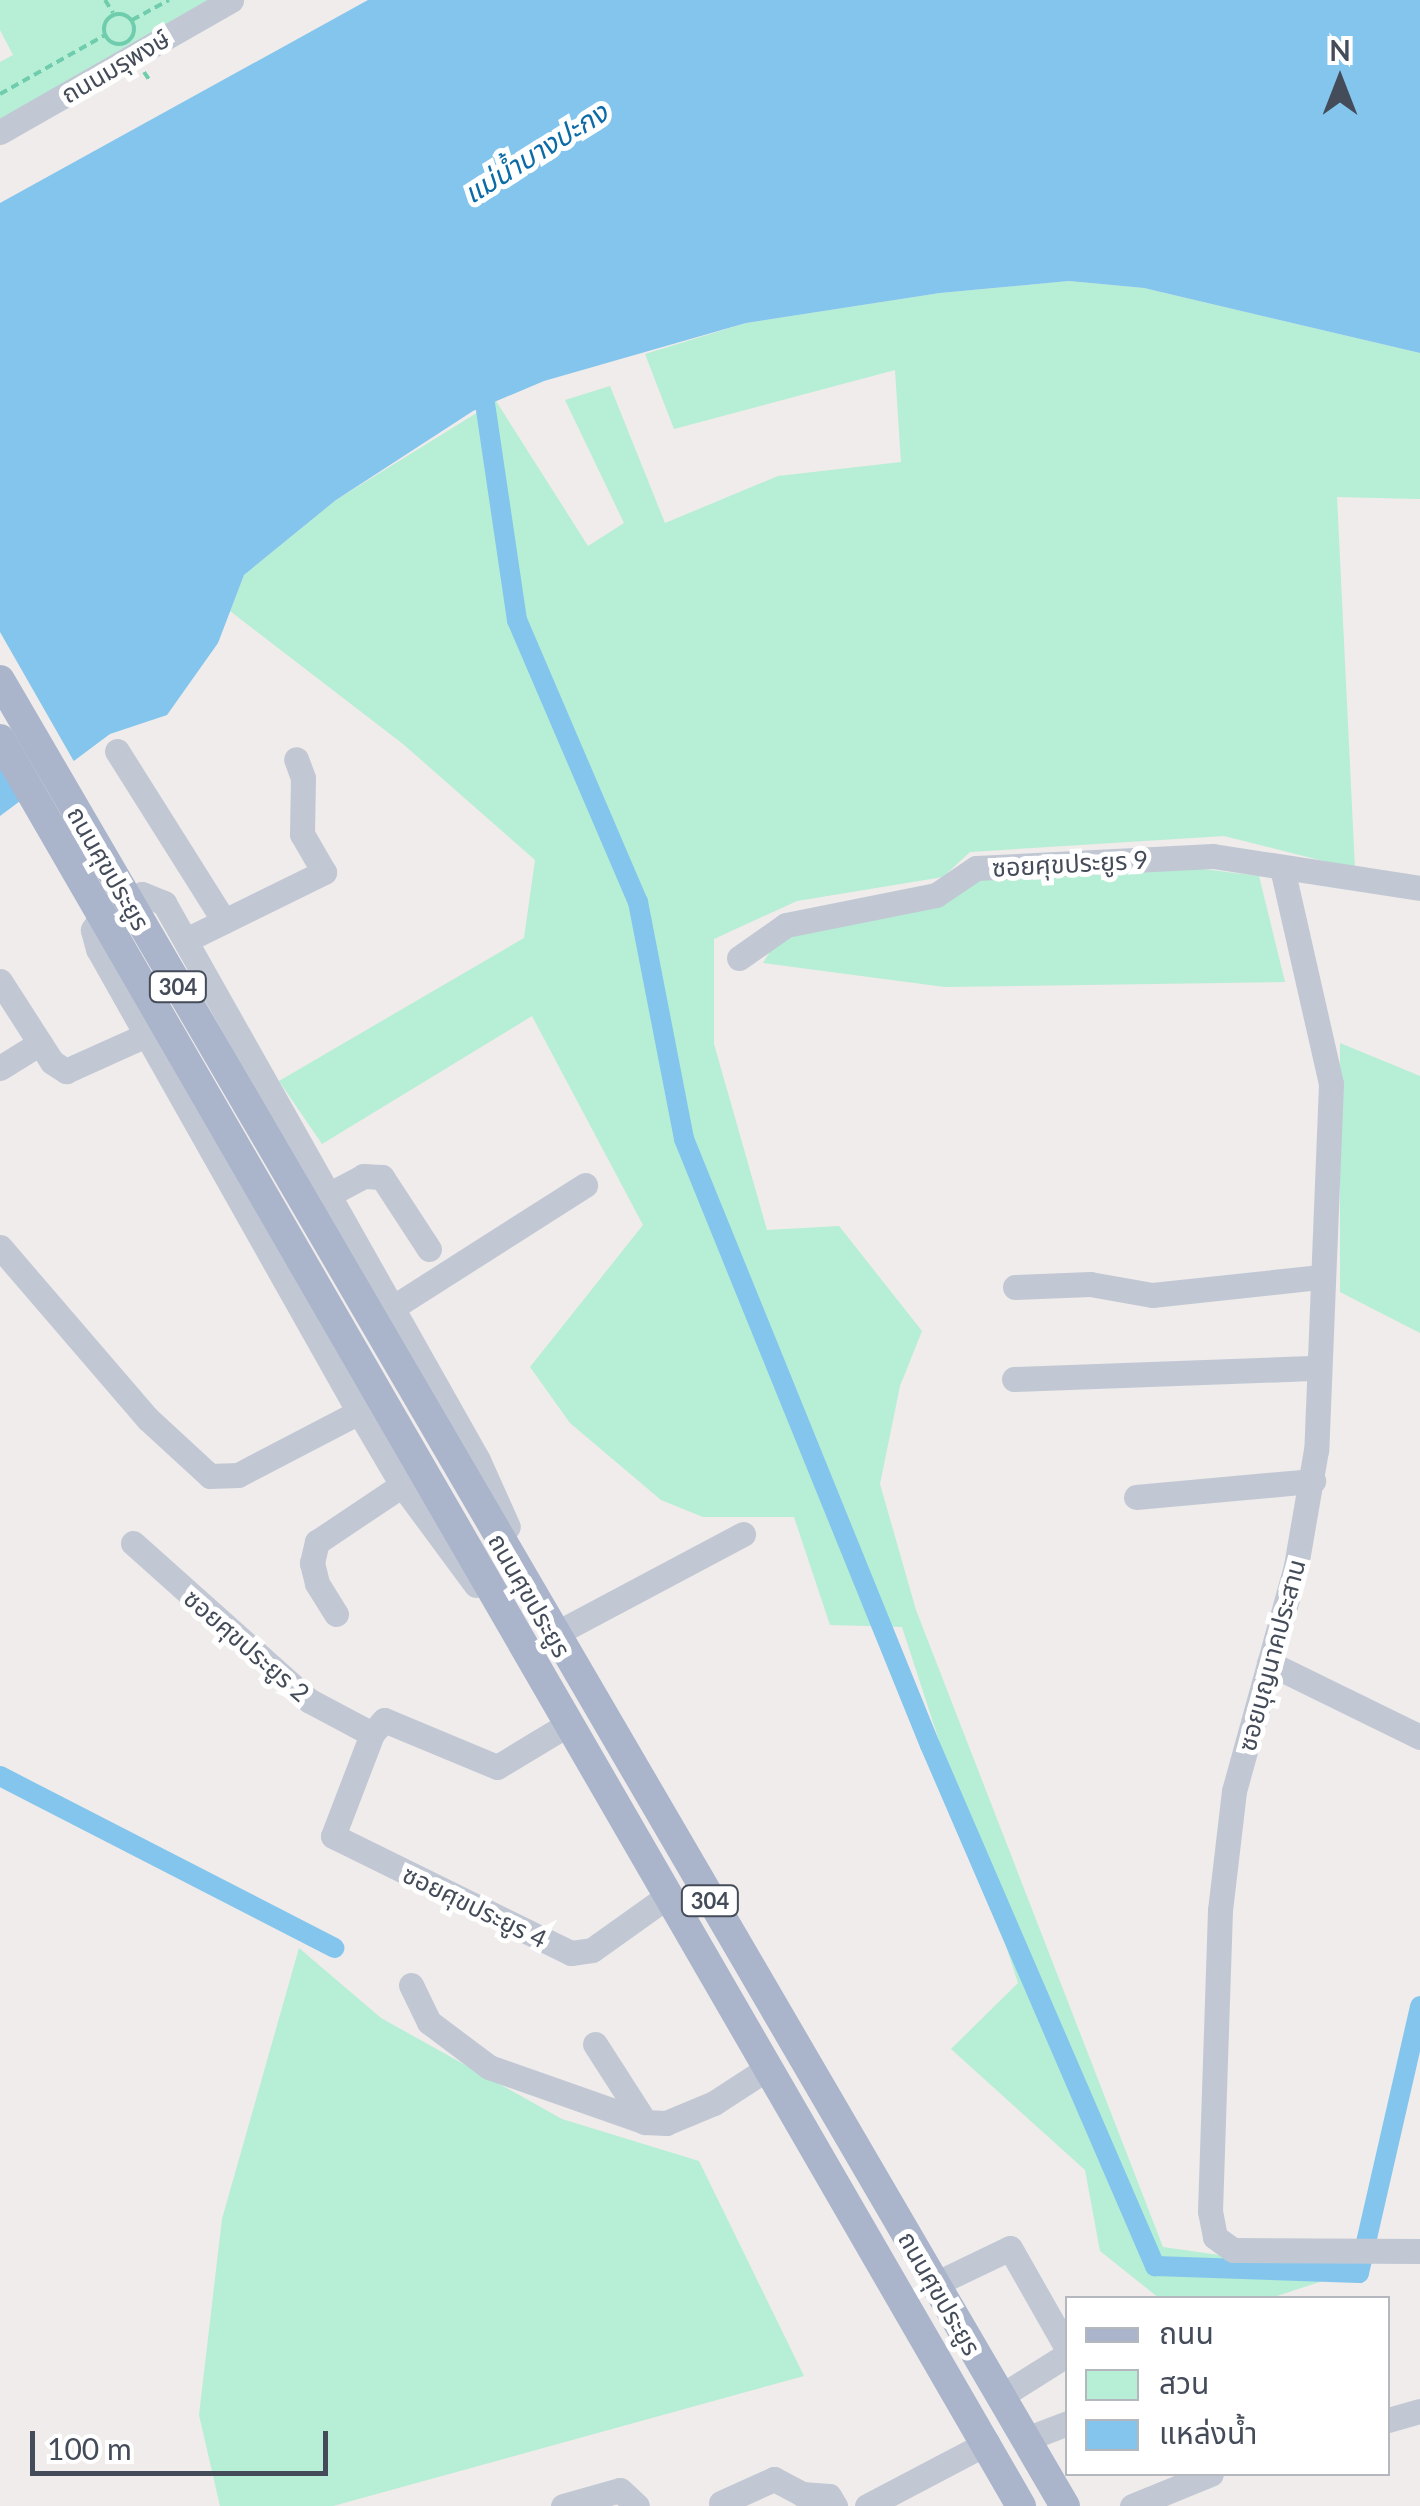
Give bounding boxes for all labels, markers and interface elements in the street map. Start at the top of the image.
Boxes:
street label: ถนนมรุพงษ์ [56,23,174,109]
north arrow [1290,30,1390,130]
text: N [1329,33,1351,67]
water label: แม่น้ำบางปะกง [457,95,613,209]
street label: ถนนศุขประยูร [62,801,156,935]
street label: ซอยศุขประยูร 9 [991,844,1149,882]
road number: 304 [148,970,208,1004]
street label: ถนนศุขประยูร [483,1528,577,1662]
street label: ซอยบุญนาคประสาน [1231,1556,1311,1754]
street label: ซอยศุขประยูร 2 [178,1582,316,1708]
street label: ซอยศุขประยูร 4 [398,1858,552,1954]
road number: 304 [680,1884,740,1918]
street label: ถนนศุขประยูร [893,2226,987,2360]
legend [1065,2296,1390,2476]
text: ถนน [1159,2314,1214,2350]
text: สวน [1159,2364,1209,2400]
scale bar [35,2411,332,2473]
text: แหล่งน้ำ [1159,2414,1257,2450]
text: 100 m [47,2430,132,2466]

